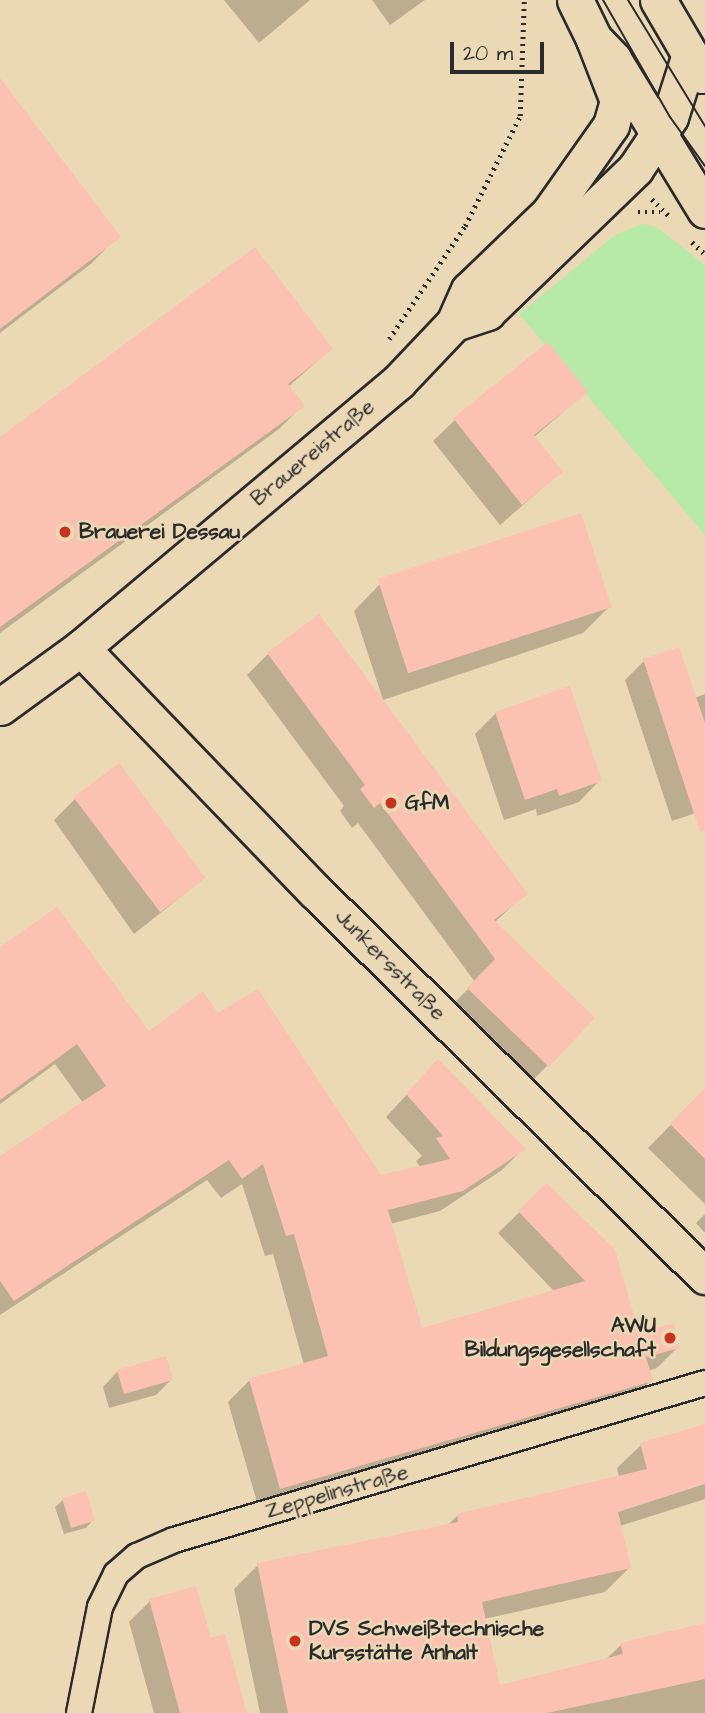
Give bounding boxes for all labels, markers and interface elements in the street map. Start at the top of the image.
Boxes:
scale bar [453,28,548,72]
text: 20 m [463,39,513,68]
street label: Brauereistraße [246,394,380,512]
place label: Brauerei Dessau [79,519,240,545]
marker: Brauerei Dessau [57,524,73,540]
place label: GfM [405,790,449,816]
marker: GfM [383,795,399,811]
street label: Junkersstraße [329,904,451,1026]
place label: AWU Bildungsgesellschaft [465,1313,656,1363]
marker: AWU Bildungsgesellschaft [662,1330,678,1346]
street label: Zeppelinstraße [263,1460,411,1524]
place label: DVS Schweißtechnische Kursstätte Anhalt [309,1616,544,1666]
marker: DVS Schweißtechnische Kursstätte Anhalt [287,1633,303,1649]

